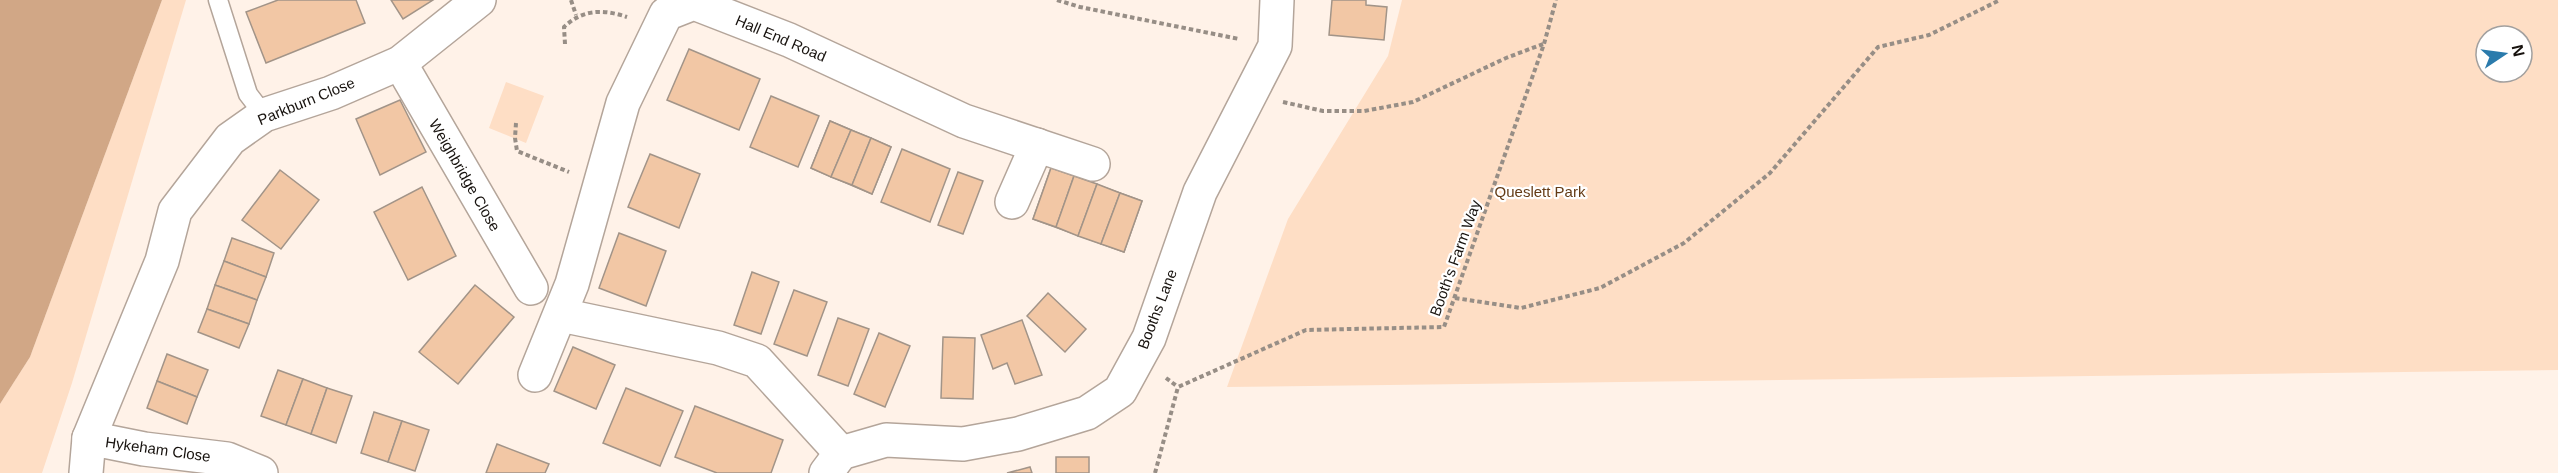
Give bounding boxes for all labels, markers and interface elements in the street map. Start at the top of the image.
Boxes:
street label: Hall End Road [733,11,829,65]
north arrow [2474,24,2534,84]
text: N [2509,43,2528,58]
street label: Parkburn Close [255,74,357,128]
street label: Weighbridge Close [426,116,504,234]
park label: Queslett Park [1495,183,1586,200]
street label: Booth's Farm Way [1426,197,1484,318]
street label: Booths Lane [1134,267,1180,351]
street label: Hykeham Close [104,433,212,465]

